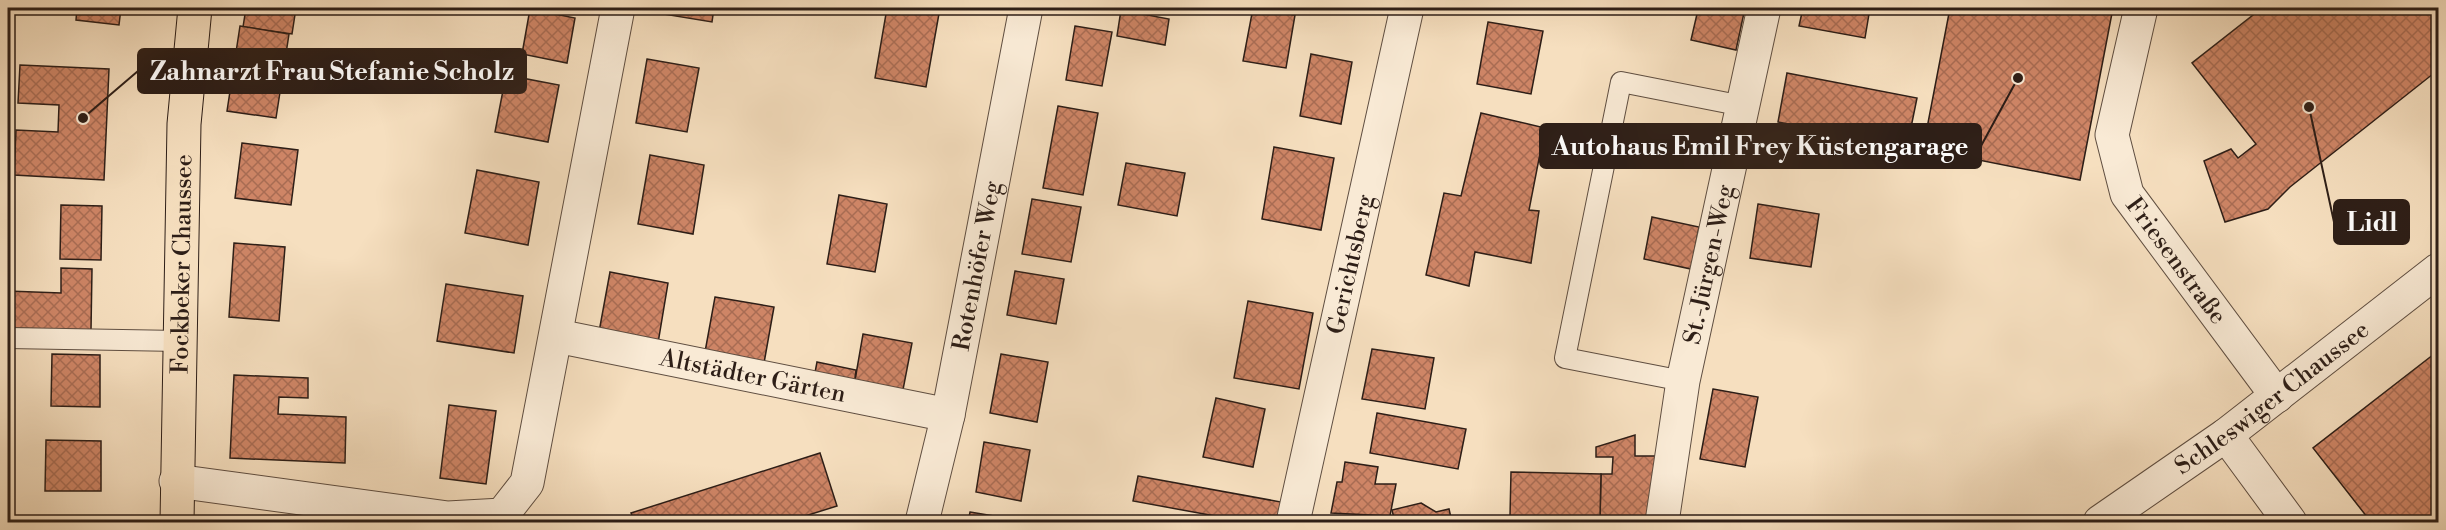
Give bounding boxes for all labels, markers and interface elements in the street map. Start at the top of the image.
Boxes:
callout: Zahnarzt Frau Stefanie Scholz [138,49,526,93]
text: Zahnarzt Frau Stefanie Scholz [150,56,514,88]
callout: Autohaus Emil Frey Küstengarage [1540,124,1981,168]
text: Autohaus Emil Frey Küstengarage [1550,131,1969,163]
street label: Fockbeker Chaussee [166,154,199,374]
street label: Rotenhöfer Weg [947,178,1009,353]
street label: St.-Jürgen-Weg [1677,181,1741,347]
street label: Gerichtsberg [1321,191,1381,337]
street label: Friesenstraße [2119,192,2233,331]
callout: Lidl [2334,200,2409,244]
text: Lidl [2347,207,2398,239]
street label: Schleswiger Chaussee [2169,315,2375,482]
street label: Altstädter Gärten [656,343,848,410]

